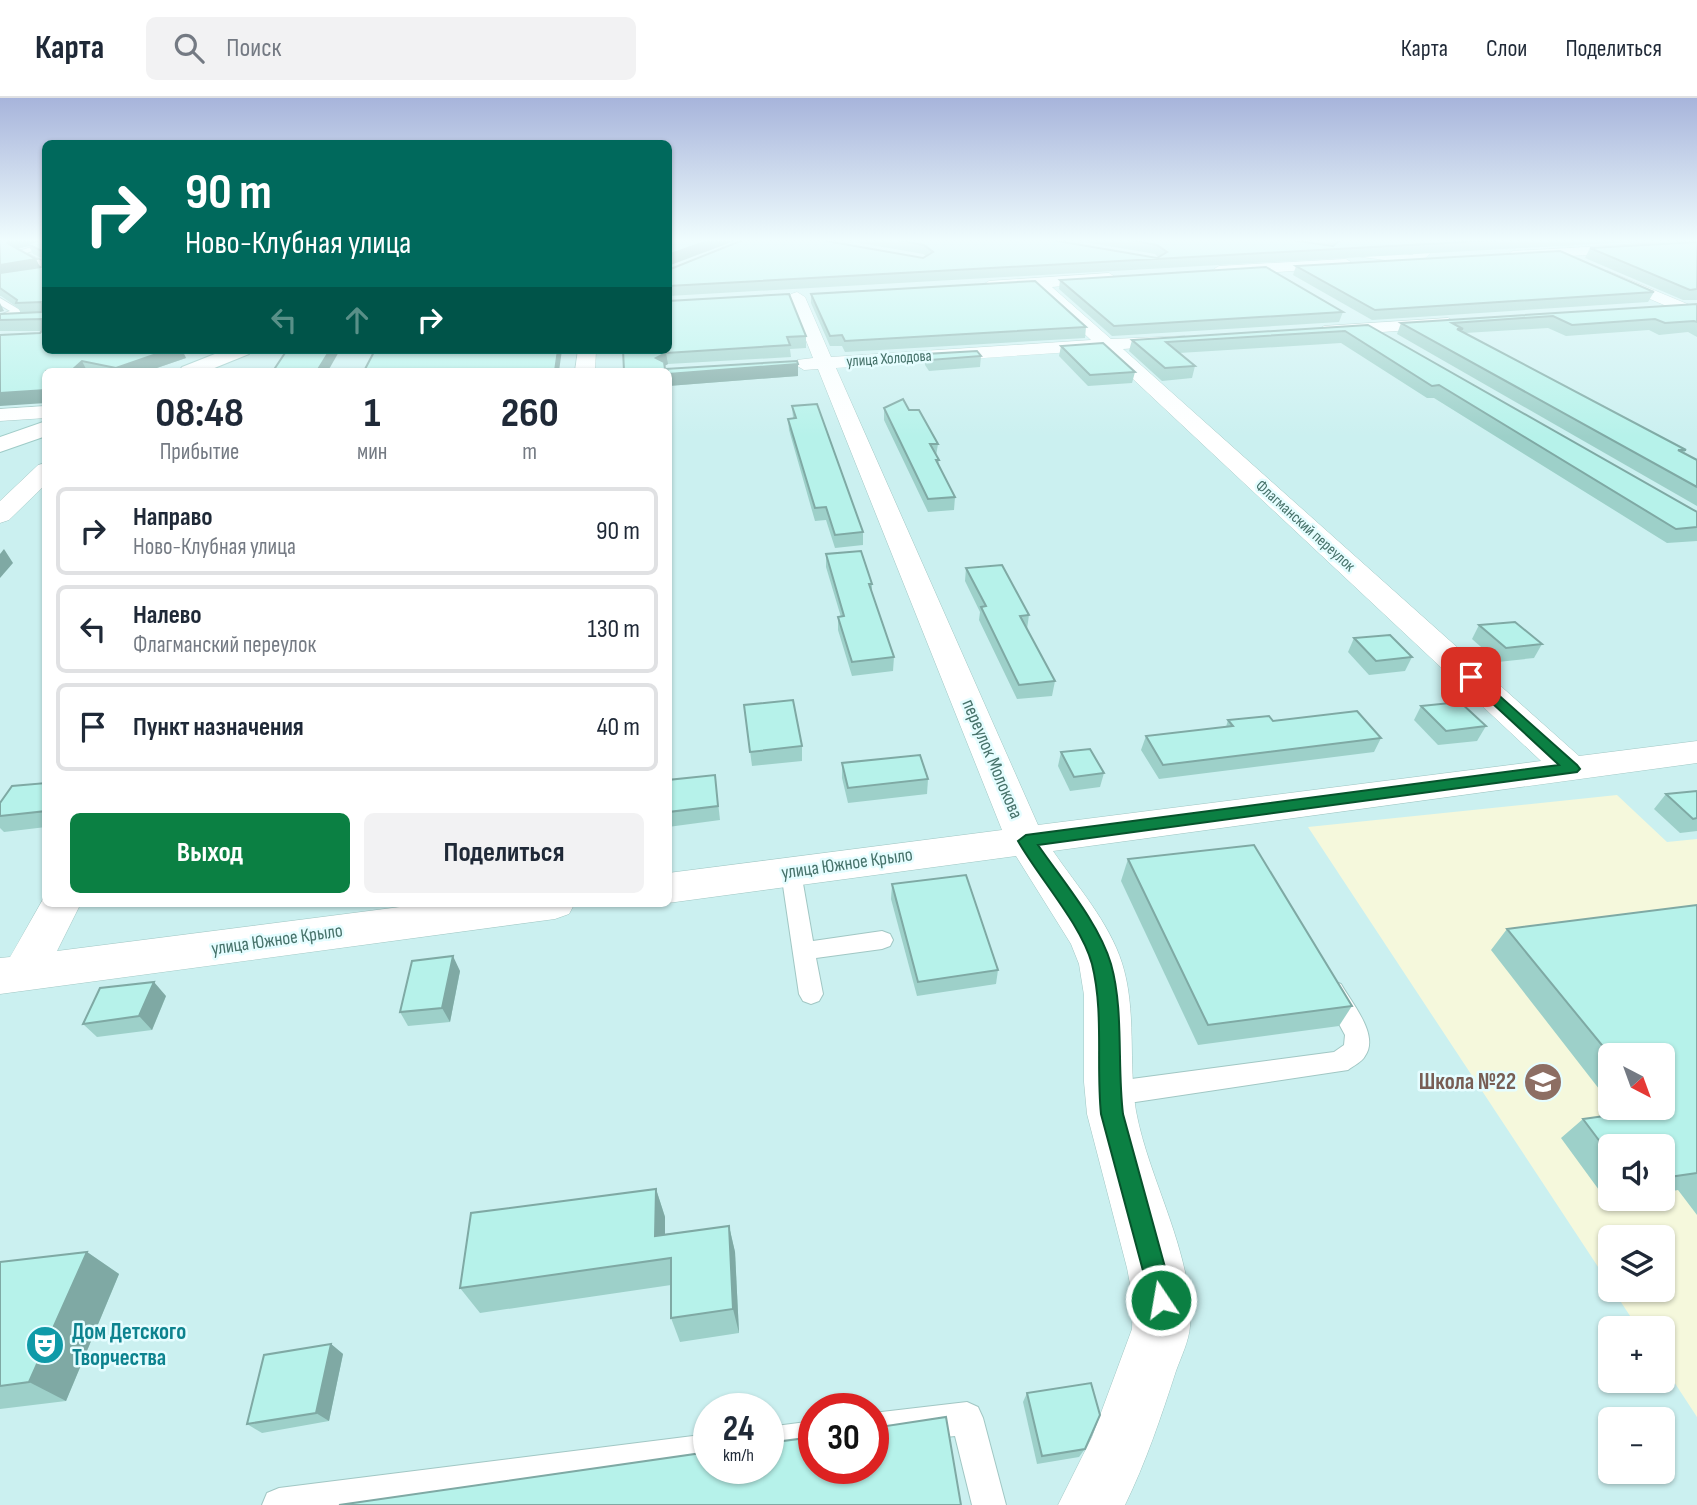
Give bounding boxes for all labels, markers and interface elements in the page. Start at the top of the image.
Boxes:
search box [146,17,636,80]
text: Карта [35,28,104,68]
icon: search [170,29,208,67]
text: Поиск [226,33,281,64]
text: Карта [1401,34,1448,63]
text: Слои [1486,34,1527,63]
text: Поделиться [1565,34,1662,63]
text: 90 m [185,164,272,223]
icon: right [70,168,161,259]
text: Ново-Клубная улица [185,224,411,263]
icon: left [265,301,303,339]
icon: ahead [338,301,376,339]
icon: right [411,301,449,339]
street label: улица Холодова [846,347,932,371]
text: 08:48 [155,388,244,439]
text: 1 [364,388,380,439]
text: 260 [501,388,559,439]
text: Прибытие [160,438,239,466]
text: мин [357,438,387,466]
text: m [522,438,537,466]
street label: Флагманский переулок [1251,476,1359,576]
text: Направо [133,502,212,533]
icon: right [74,512,112,550]
text: 90 m [596,516,640,547]
text: Ново-Клубная улица [133,533,296,561]
text: Налево [133,600,202,631]
icon: left [74,610,112,648]
text: 130 m [588,614,640,645]
text: Флагманский переулок [133,631,316,659]
pin [1441,647,1501,707]
icon: arrive [1452,658,1490,696]
street label: переулок Молокова [956,696,1028,822]
icon: arrive [74,708,112,746]
text: Пункт назначения [133,712,304,743]
text: 40 m [597,712,640,743]
button: Выход [70,813,350,893]
button: Поделиться [364,813,644,893]
street label: улица Южное Крыло [780,843,914,885]
street label: улица Южное Крыло [210,919,344,961]
north arrow [1598,1043,1675,1120]
map controls [1598,1043,1675,1484]
school or university icon: Школа №22 [1522,1061,1564,1103]
place label: Школа №22 [1419,1068,1516,1096]
button: sound [1598,1134,1675,1211]
button: layers [1598,1225,1675,1302]
position arrow [1124,1263,1198,1337]
button: + [1598,1316,1675,1393]
place label: Дом Детского Творчества [72,1318,186,1372]
theatre icon: Дом Детского Творчества [24,1324,66,1366]
speed limit sign: 30 [798,1393,889,1484]
button: − [1598,1407,1675,1484]
text: 24 [723,1408,754,1451]
text: km/h [723,1445,754,1466]

